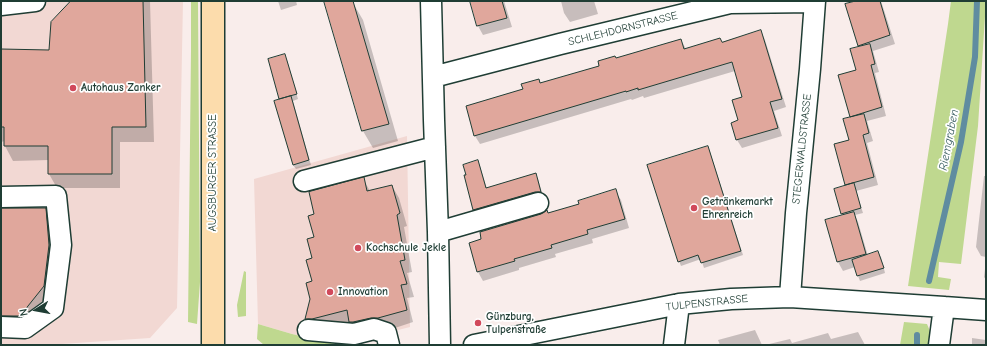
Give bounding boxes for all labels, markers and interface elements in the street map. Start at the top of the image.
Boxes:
street label: SCHLEHDORNSTRASSE [567,9,679,49]
place label: Autohaus Zanker [81,81,160,95]
marker: Autohaus Zanker [68,83,78,93]
street label: STEGERWALDSTRASSE [790,93,814,205]
water label: Riemgraben [936,108,962,172]
street label: AUGSBURGER STRASSE [206,114,220,232]
place label: Getränkemarkt Ehrenreich [702,195,773,221]
marker: Getränkemarkt Ehrenreich [689,203,699,213]
place label: Kochschule Jekle [366,241,446,255]
marker: Kochschule Jekle [353,243,363,253]
place label: Innovation [338,285,388,299]
marker: Innovation [325,287,335,297]
north arrow [16,290,56,330]
street label: TULPENSTRASSE [665,292,749,314]
text: N [17,308,31,317]
place label: Günzburg, Tulpenstraße [486,310,546,336]
marker: Günzburg, Tulpenstraße [473,318,483,328]

